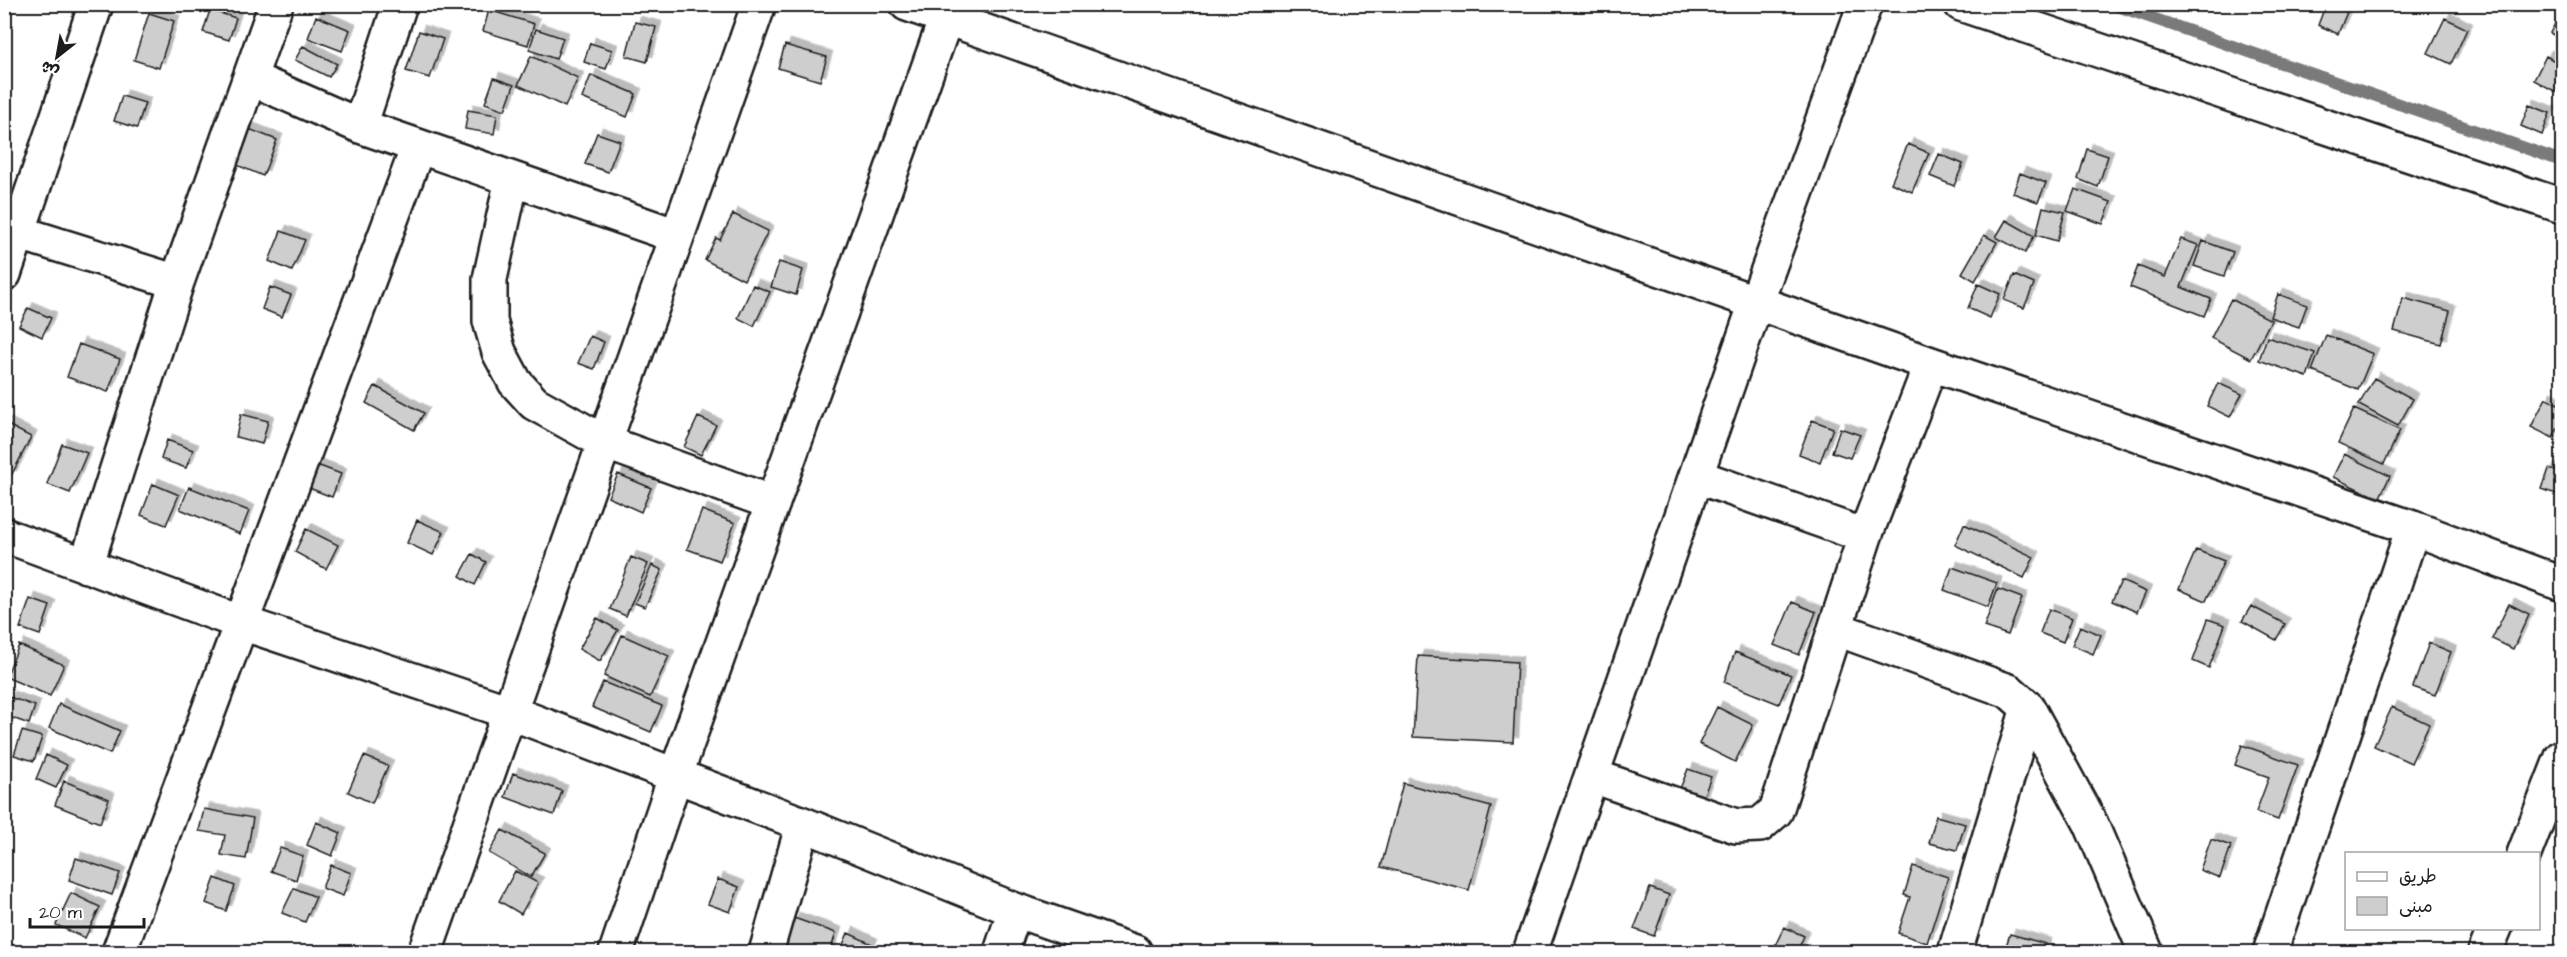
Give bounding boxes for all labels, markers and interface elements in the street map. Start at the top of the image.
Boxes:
north arrow [27,27,87,87]
text: ش [37,55,63,83]
legend [2345,852,2540,930]
text: طريق [2399,864,2437,889]
scale bar [30,891,144,929]
text: مبنى [2399,894,2433,919]
text: 20 m [39,900,82,925]

